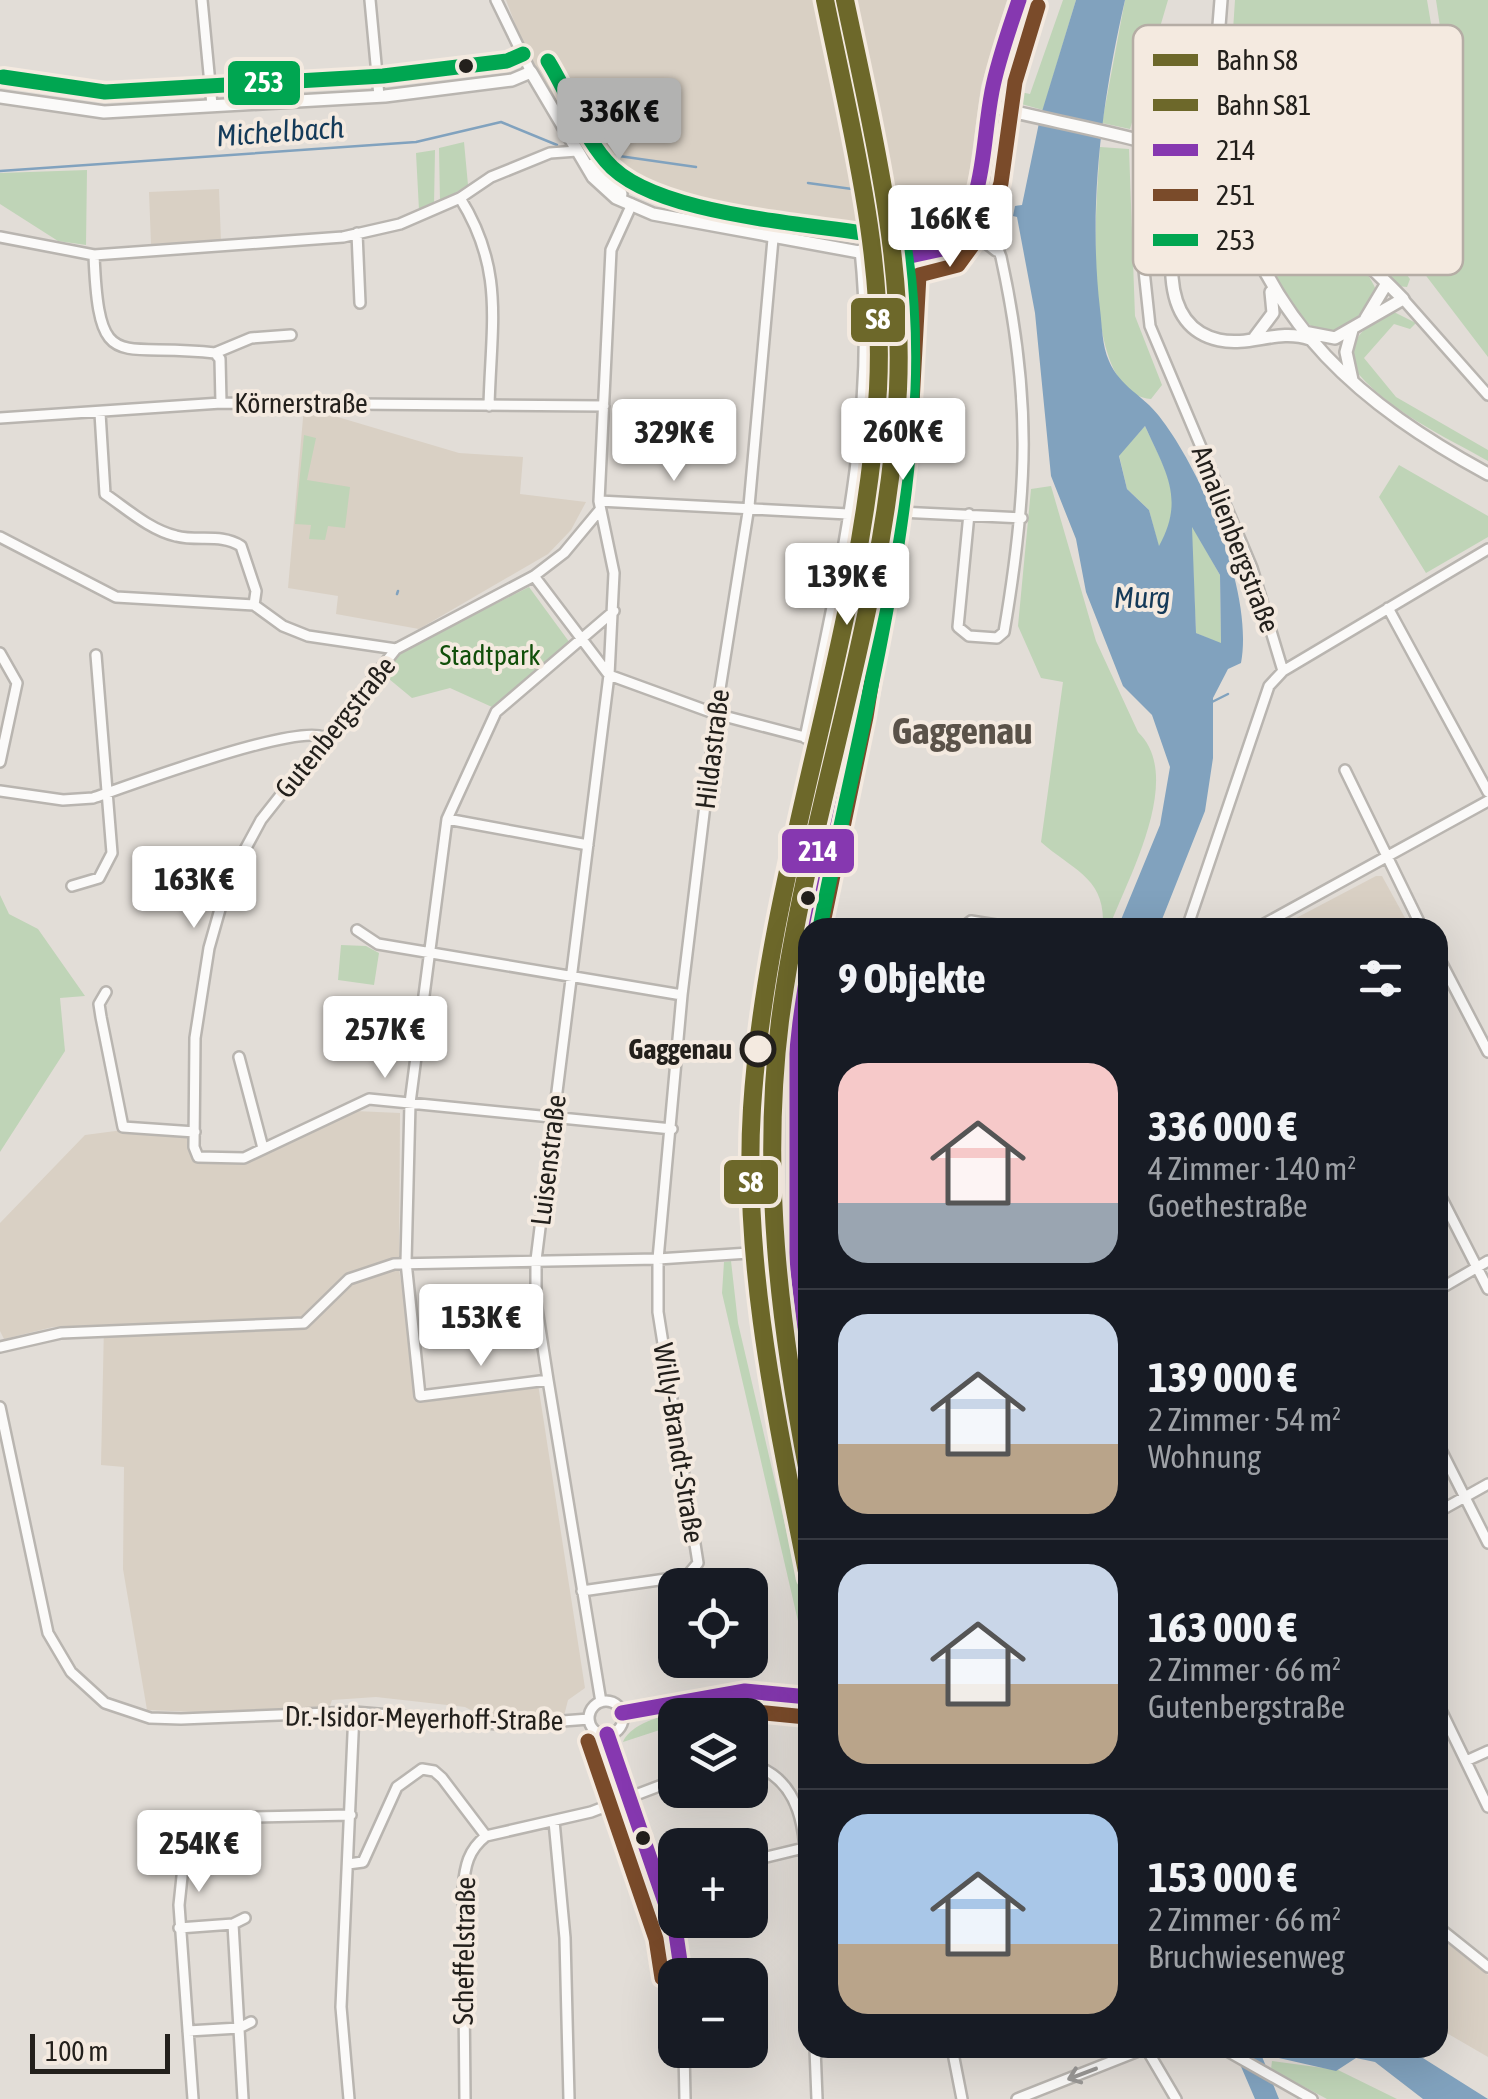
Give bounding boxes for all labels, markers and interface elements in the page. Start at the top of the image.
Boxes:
legend [1133,25,1463,275]
text: Bahn S8 [1216,44,1298,76]
unlabelled marker [456,56,476,76]
line badge: 253 [226,59,302,107]
text: 253 [244,66,284,98]
pin: 336K € [538,78,700,163]
text: Bahn S81 [1216,89,1311,121]
text: 336K € [579,92,659,129]
water label: Michelbach [215,110,345,152]
text: 214 [1216,134,1255,166]
text: 251 [1216,179,1255,211]
pin: 166K € [869,185,1031,270]
text: 166K € [910,199,990,236]
text: 253 [1216,224,1255,256]
line badge: S8 [849,296,907,344]
text: S8 [866,303,890,335]
street label: Körnerstraße [234,387,368,419]
pin: 260K € [822,398,984,483]
pin: 329K € [593,399,755,484]
text: 260K € [863,412,943,449]
text: 329K € [634,413,714,450]
street label: Amalienbergstraße [1186,441,1286,637]
pin: 139K € [766,543,928,628]
text: 139K € [807,557,887,594]
water label: Murg [1114,580,1170,614]
park label: Stadtpark [439,639,541,671]
street label: Gutenbergstraße [268,650,402,804]
street label: Hildastraße [689,687,735,811]
district label: Gaggenau [892,709,1032,752]
line badge: 214 [780,827,856,875]
text: 214 [798,835,838,867]
pin: 163K € [113,846,275,931]
text: 163K € [154,860,234,897]
unlabelled marker [798,888,818,908]
icon: filters [1353,951,1408,1006]
text: 9 Objekte [838,954,986,1002]
pin: 257K € [304,996,466,1081]
text: 257K € [345,1010,425,1047]
marker: Gaggenau [741,1032,775,1066]
place label: Gaggenau [628,1033,732,1065]
street label: Luisenstraße [524,1093,572,1227]
text: 336 000 € [1148,1102,1297,1150]
icon: home [918,1103,1038,1223]
text: 4 Zimmer · 140 m² [1148,1150,1356,1187]
line badge: S8 [722,1158,780,1206]
text: S8 [739,1166,763,1198]
text: Goethestraße [1148,1187,1308,1224]
pin: 153K € [400,1284,562,1369]
text: 153K € [441,1298,521,1335]
street label: Willy-Brandt-Straße [647,1341,711,1545]
text: 139 000 € [1148,1353,1297,1401]
icon: home [918,1354,1038,1474]
text: 2 Zimmer · 54 m² [1148,1401,1341,1438]
text: Wohnung [1148,1438,1261,1475]
map controls [658,1568,768,2068]
button: locate [658,1568,768,1678]
text: 163 000 € [1148,1603,1297,1651]
icon: home [918,1604,1038,1724]
text: 2 Zimmer · 66 m² [1148,1651,1341,1688]
text: Gutenbergstraße [1148,1688,1345,1725]
button: layers [658,1698,768,1808]
street label: Dr.-Isidor-Meyerhoff-Straße [284,1700,564,1736]
pin: 254K € [118,1810,280,1895]
text: 254K € [159,1824,239,1861]
unlabelled marker [633,1828,653,1848]
button: + [658,1828,768,1938]
text: 153 000 € [1148,1853,1297,1901]
icon: home [918,1854,1038,1974]
street label: Scheffelstraße [447,1877,481,2025]
text: 2 Zimmer · 66 m² [1148,1901,1341,1938]
text: Bruchwiesenweg [1148,1938,1345,1975]
button: − [658,1958,768,2068]
scale bar [30,2029,170,2074]
text: 100 m [45,2035,108,2067]
one-way arrow [1068,2067,1098,2085]

